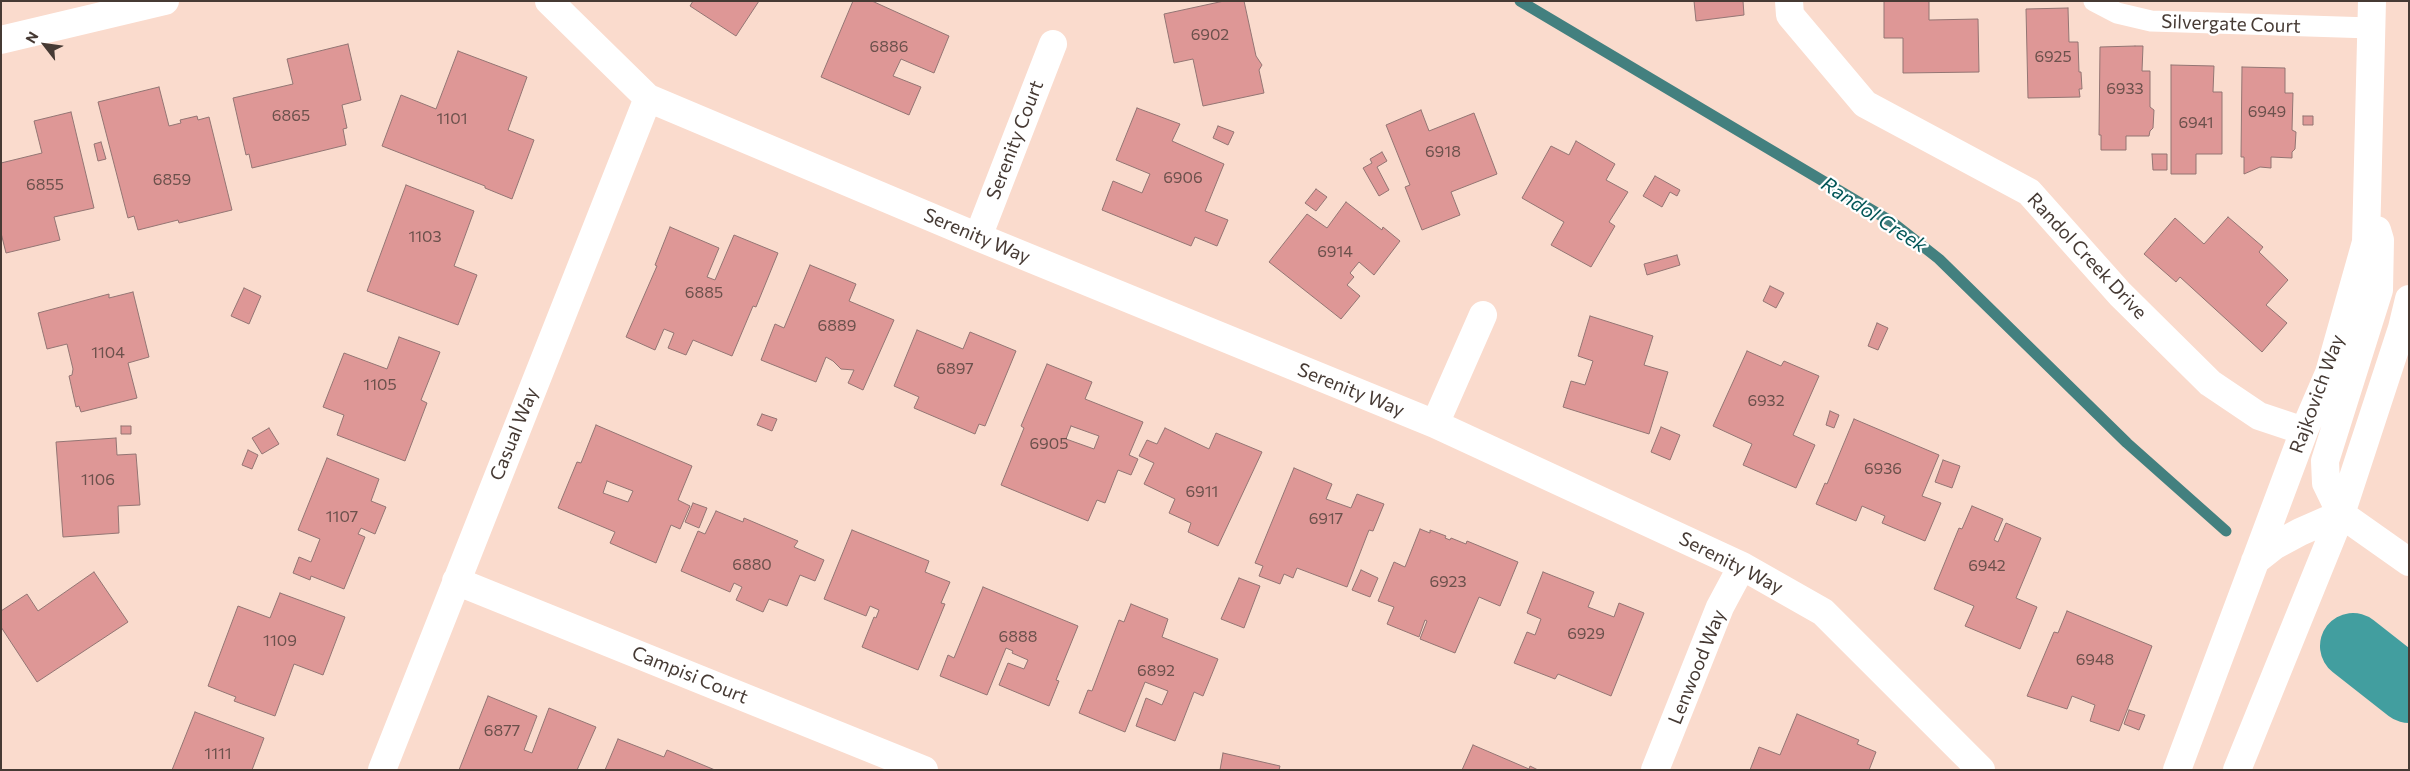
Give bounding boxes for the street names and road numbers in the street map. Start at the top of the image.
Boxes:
street label: Silvergate Court [2161,10,2301,38]
street label: Serenity Court [982,77,1048,203]
street label: Randol Creek Drive [2023,188,2151,324]
street label: Serenity Way [920,203,1034,269]
street label: Rajkovich Way [2285,331,2349,457]
street label: Serenity Way [1294,358,1408,422]
street label: Casual Way [485,384,543,484]
street label: Serenity Way [1675,527,1787,599]
street label: Lenwood Way [1664,606,1730,728]
street label: Campisi Court [629,641,751,709]

